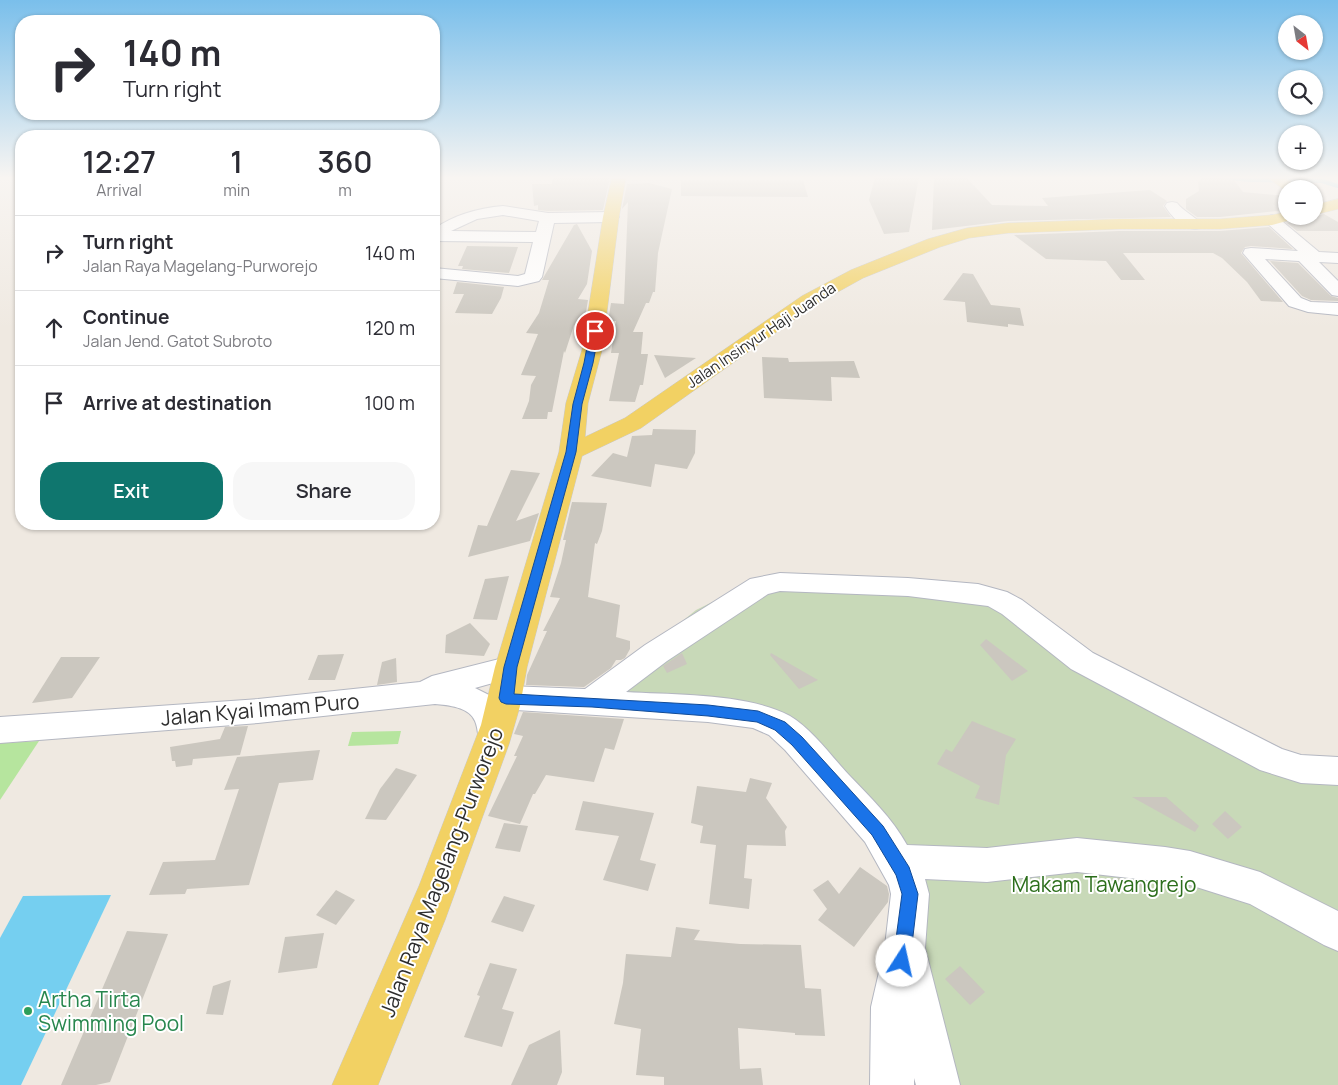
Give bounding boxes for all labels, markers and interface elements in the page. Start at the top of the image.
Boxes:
north arrow [1278,15,1322,60]
map controls [1278,15,1323,225]
text: 140 m [123,29,221,77]
icon: right [40,35,105,100]
button: search [1278,70,1323,115]
text: Turn right [123,74,221,104]
button: + [1278,125,1323,170]
text: 12:27 [82,141,156,182]
text: 1 [230,141,243,182]
text: 360 [318,141,373,182]
text: Arrival [96,179,142,201]
text: min [223,179,250,201]
text: m [338,179,352,201]
button: − [1278,180,1323,225]
text: Turn right [83,229,173,255]
icon: right [40,239,68,267]
text: 140 m [365,240,415,266]
text: Jalan Raya Magelang-Purworejo [83,255,318,277]
street label: Jalan Insinyur Haji Juanda [682,277,840,393]
text: Continue [83,304,169,330]
pin [574,310,616,352]
icon: ahead [40,314,68,342]
text: 120 m [365,315,415,341]
icon: arrive [581,317,609,345]
text: Jalan Jend. Gatot Subroto [83,330,272,352]
icon: arrive [40,389,68,417]
text: Arrive at destination [83,390,272,416]
text: 100 m [364,390,415,416]
button: Exit [40,462,223,520]
button: Share [233,462,415,520]
street label: Jalan Kyai Imam Puro [160,686,360,732]
street label: Jalan Raya Magelang-Purworejo [373,723,509,1021]
park label: Makam Tawangrejo [1011,870,1197,898]
position arrow [875,934,927,986]
place label: Artha Tirta Swimming Pool [38,985,184,1037]
marker: Artha Tirta Swimming Pool [22,1005,34,1017]

